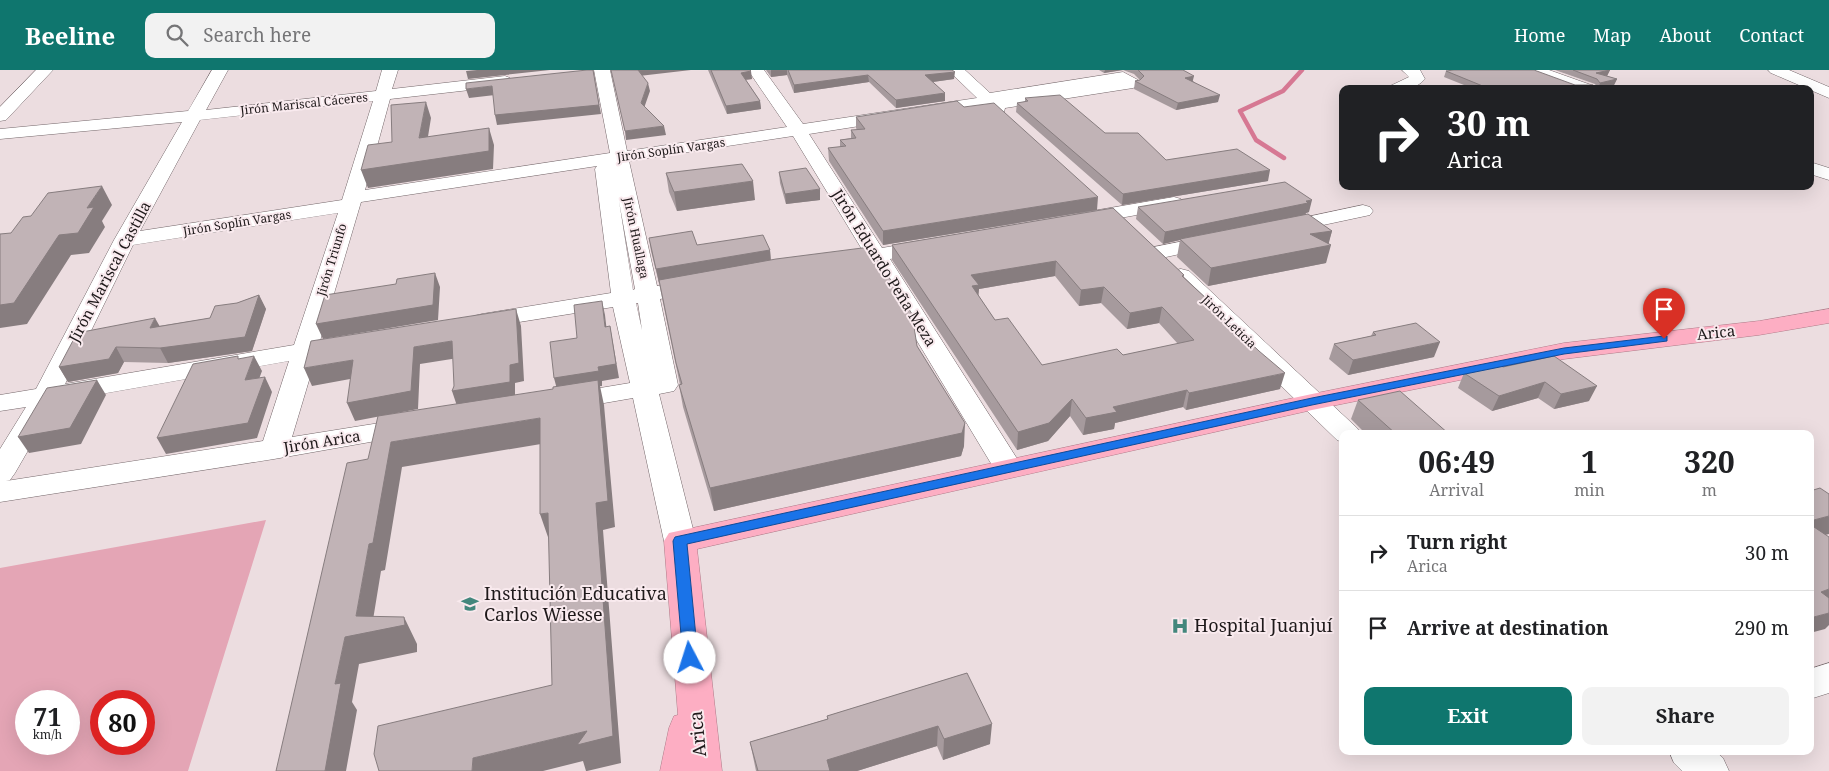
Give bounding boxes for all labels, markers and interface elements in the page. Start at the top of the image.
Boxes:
search box [145,13,495,58]
text: Beeline [25,19,115,52]
icon: search [163,21,191,49]
text: Search here [203,22,311,48]
text: Home [1514,23,1565,47]
text: Map [1593,23,1631,47]
text: About [1659,23,1711,47]
text: Contact [1739,23,1804,47]
street label: Jirón Mariscal Cáceres [238,88,368,119]
text: 30 m [1447,99,1530,146]
icon: right [1364,105,1429,170]
street label: Jirón Soplín Vargas [615,133,726,166]
text: Arica [1447,144,1503,174]
street label: Jirón Eduardo Peña Meza [828,184,942,350]
street label: Jirón Huallaga [619,195,653,280]
street label: Jirón Mariscal Castilla [63,197,155,347]
street label: Jirón Soplín Vargas [181,206,292,240]
street label: Jirón Triunfo [312,221,351,299]
pin [1643,288,1685,339]
street label: Jirón Leticia [1198,291,1261,352]
icon: arrive [1650,295,1678,323]
street label: Arica [1696,320,1736,344]
street label: Jirón Arica [281,425,362,457]
text: 06:49 [1418,441,1495,482]
text: 1 [1581,441,1598,482]
text: 320 [1684,441,1735,482]
text: Arrival [1429,479,1484,501]
text: min [1574,479,1605,501]
text: m [1702,479,1717,501]
text: Turn right [1407,529,1507,555]
icon: right [1364,539,1392,567]
text: 30 m [1745,540,1789,566]
text: Arica [1407,555,1448,577]
place label: Institución Educativa Carlos Wiesse [484,581,667,626]
school or university icon: Institución Educativa Carlos Wiesse [460,594,480,614]
place label: Hospital Juanjuí [1194,613,1333,637]
icon: arrive [1364,614,1392,642]
text: Arrive at destination [1407,615,1609,641]
text: 290 m [1734,615,1789,641]
hospital icon: Hospital Juanjuí [1170,616,1190,636]
position arrow [663,631,715,683]
button: Exit [1364,687,1572,745]
button: Share [1582,687,1789,745]
speed limit sign: 80 [90,690,155,755]
text: 71 [33,699,62,733]
street label: Arica [683,710,711,758]
text: km/h [33,726,62,743]

